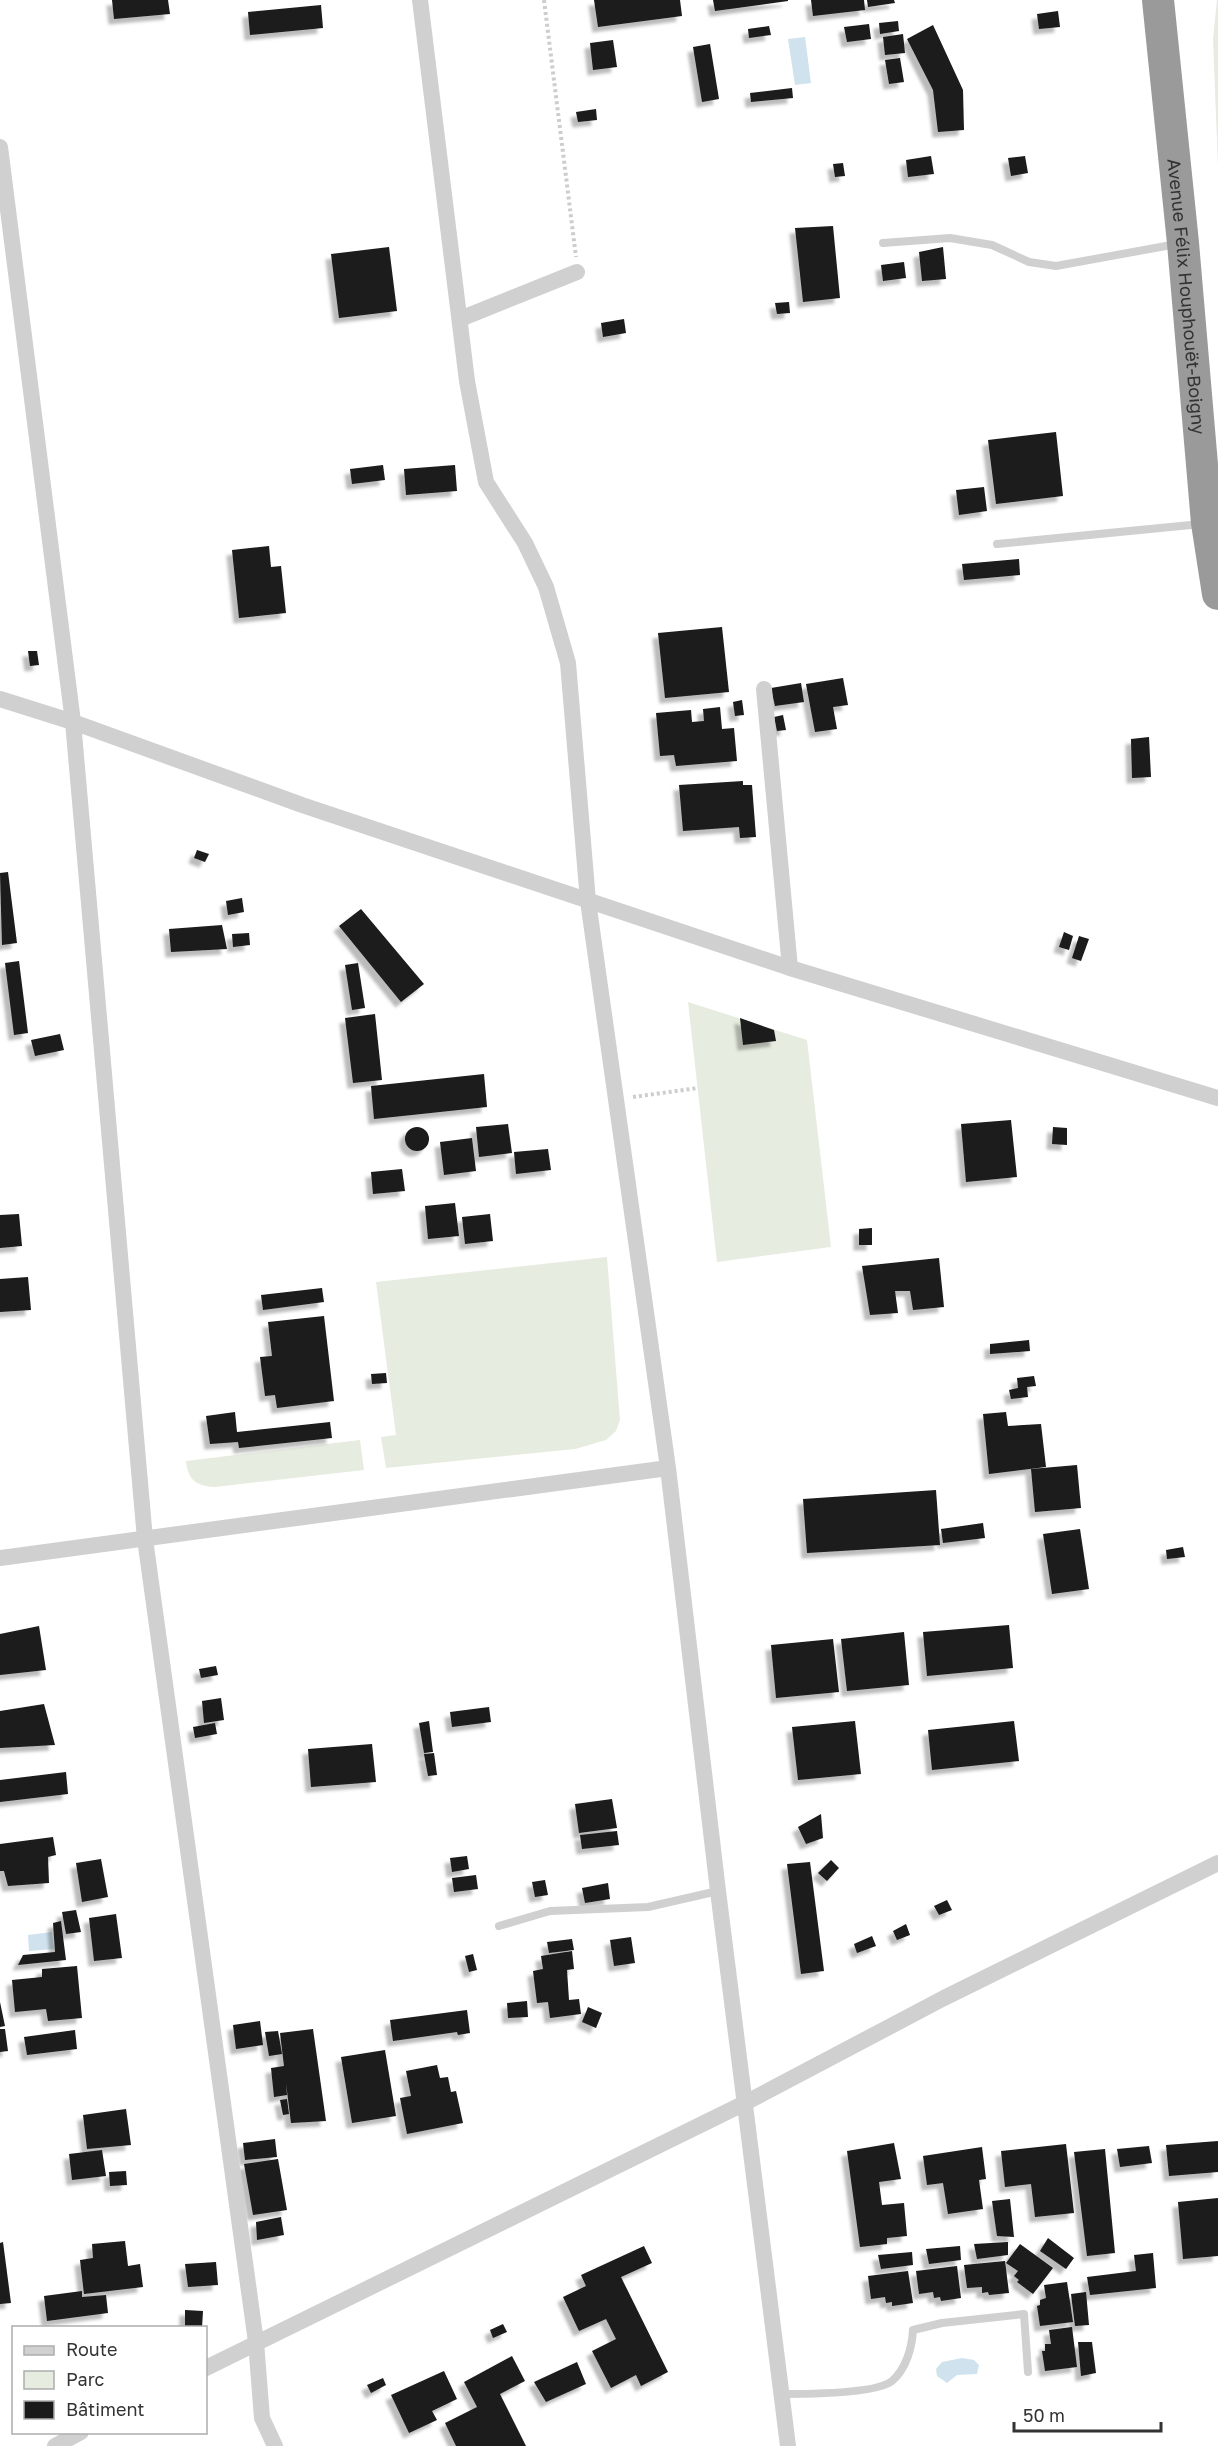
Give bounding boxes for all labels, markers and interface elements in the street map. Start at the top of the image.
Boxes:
street label: Avenue Félix Houphouët-Boigny [1163,158,1210,435]
legend [12,2326,207,2434]
text: Route [66,2338,117,2360]
text: Parc [66,2368,105,2390]
scale bar [1014,2395,1161,2433]
text: Bâtiment [66,2398,145,2420]
text: 50 m [1023,2404,1065,2426]

